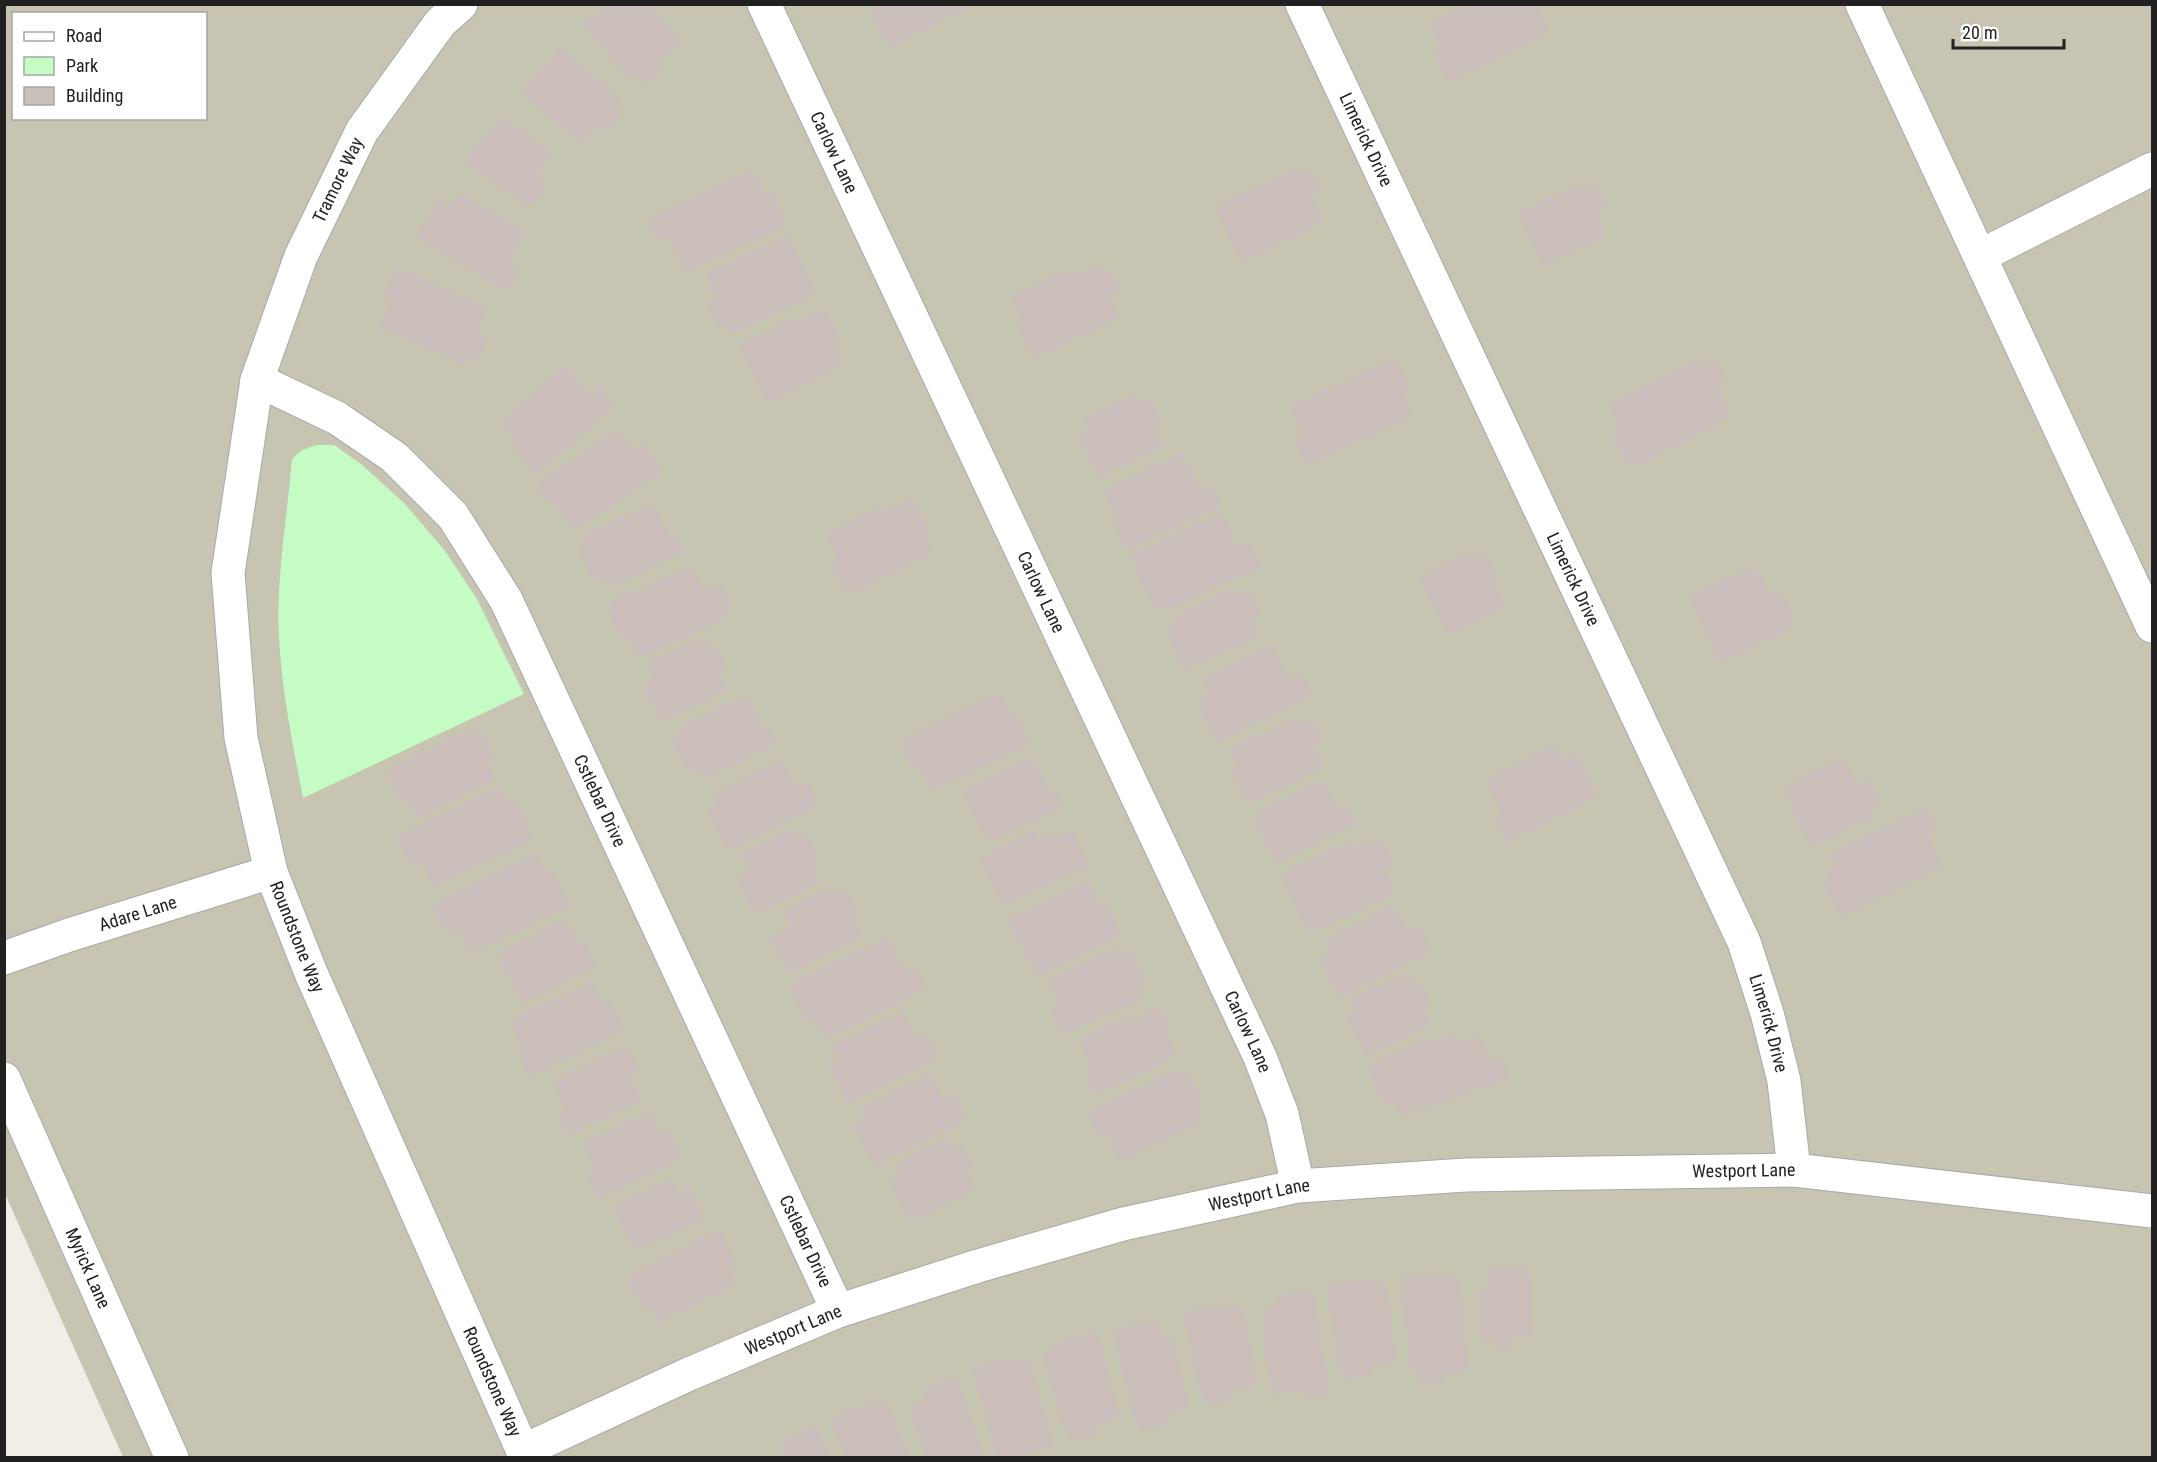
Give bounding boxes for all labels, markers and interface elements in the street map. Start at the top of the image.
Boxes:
legend [12,12,207,120]
scale bar [1953,12,2064,50]
text: 20 m [1962,22,1997,43]
text: Road [66,25,102,46]
text: Park [66,55,98,76]
text: Building [66,85,123,106]
street label: Limerick Drive [1335,89,1397,190]
street label: Carlow Lane [806,108,863,196]
street label: Tramore Way [308,133,367,226]
street label: Limerick Drive [1543,529,1605,629]
street label: Carlow Lane [1013,548,1070,636]
street label: Cstlebar Drive [570,751,631,850]
street label: Roundstone Way [266,878,329,996]
street label: Adare Lane [96,891,179,935]
street label: Limerick Drive [1745,972,1792,1074]
street label: Carlow Lane [1220,987,1276,1075]
street label: Westport Lane [1692,1159,1795,1182]
street label: Westport Lane [1206,1174,1310,1215]
street label: Cstlebar Drive [775,1191,836,1290]
street label: Myrick Lane [61,1225,115,1311]
street label: Westport Lane [741,1300,844,1359]
street label: Roundstone Way [459,1323,526,1440]

